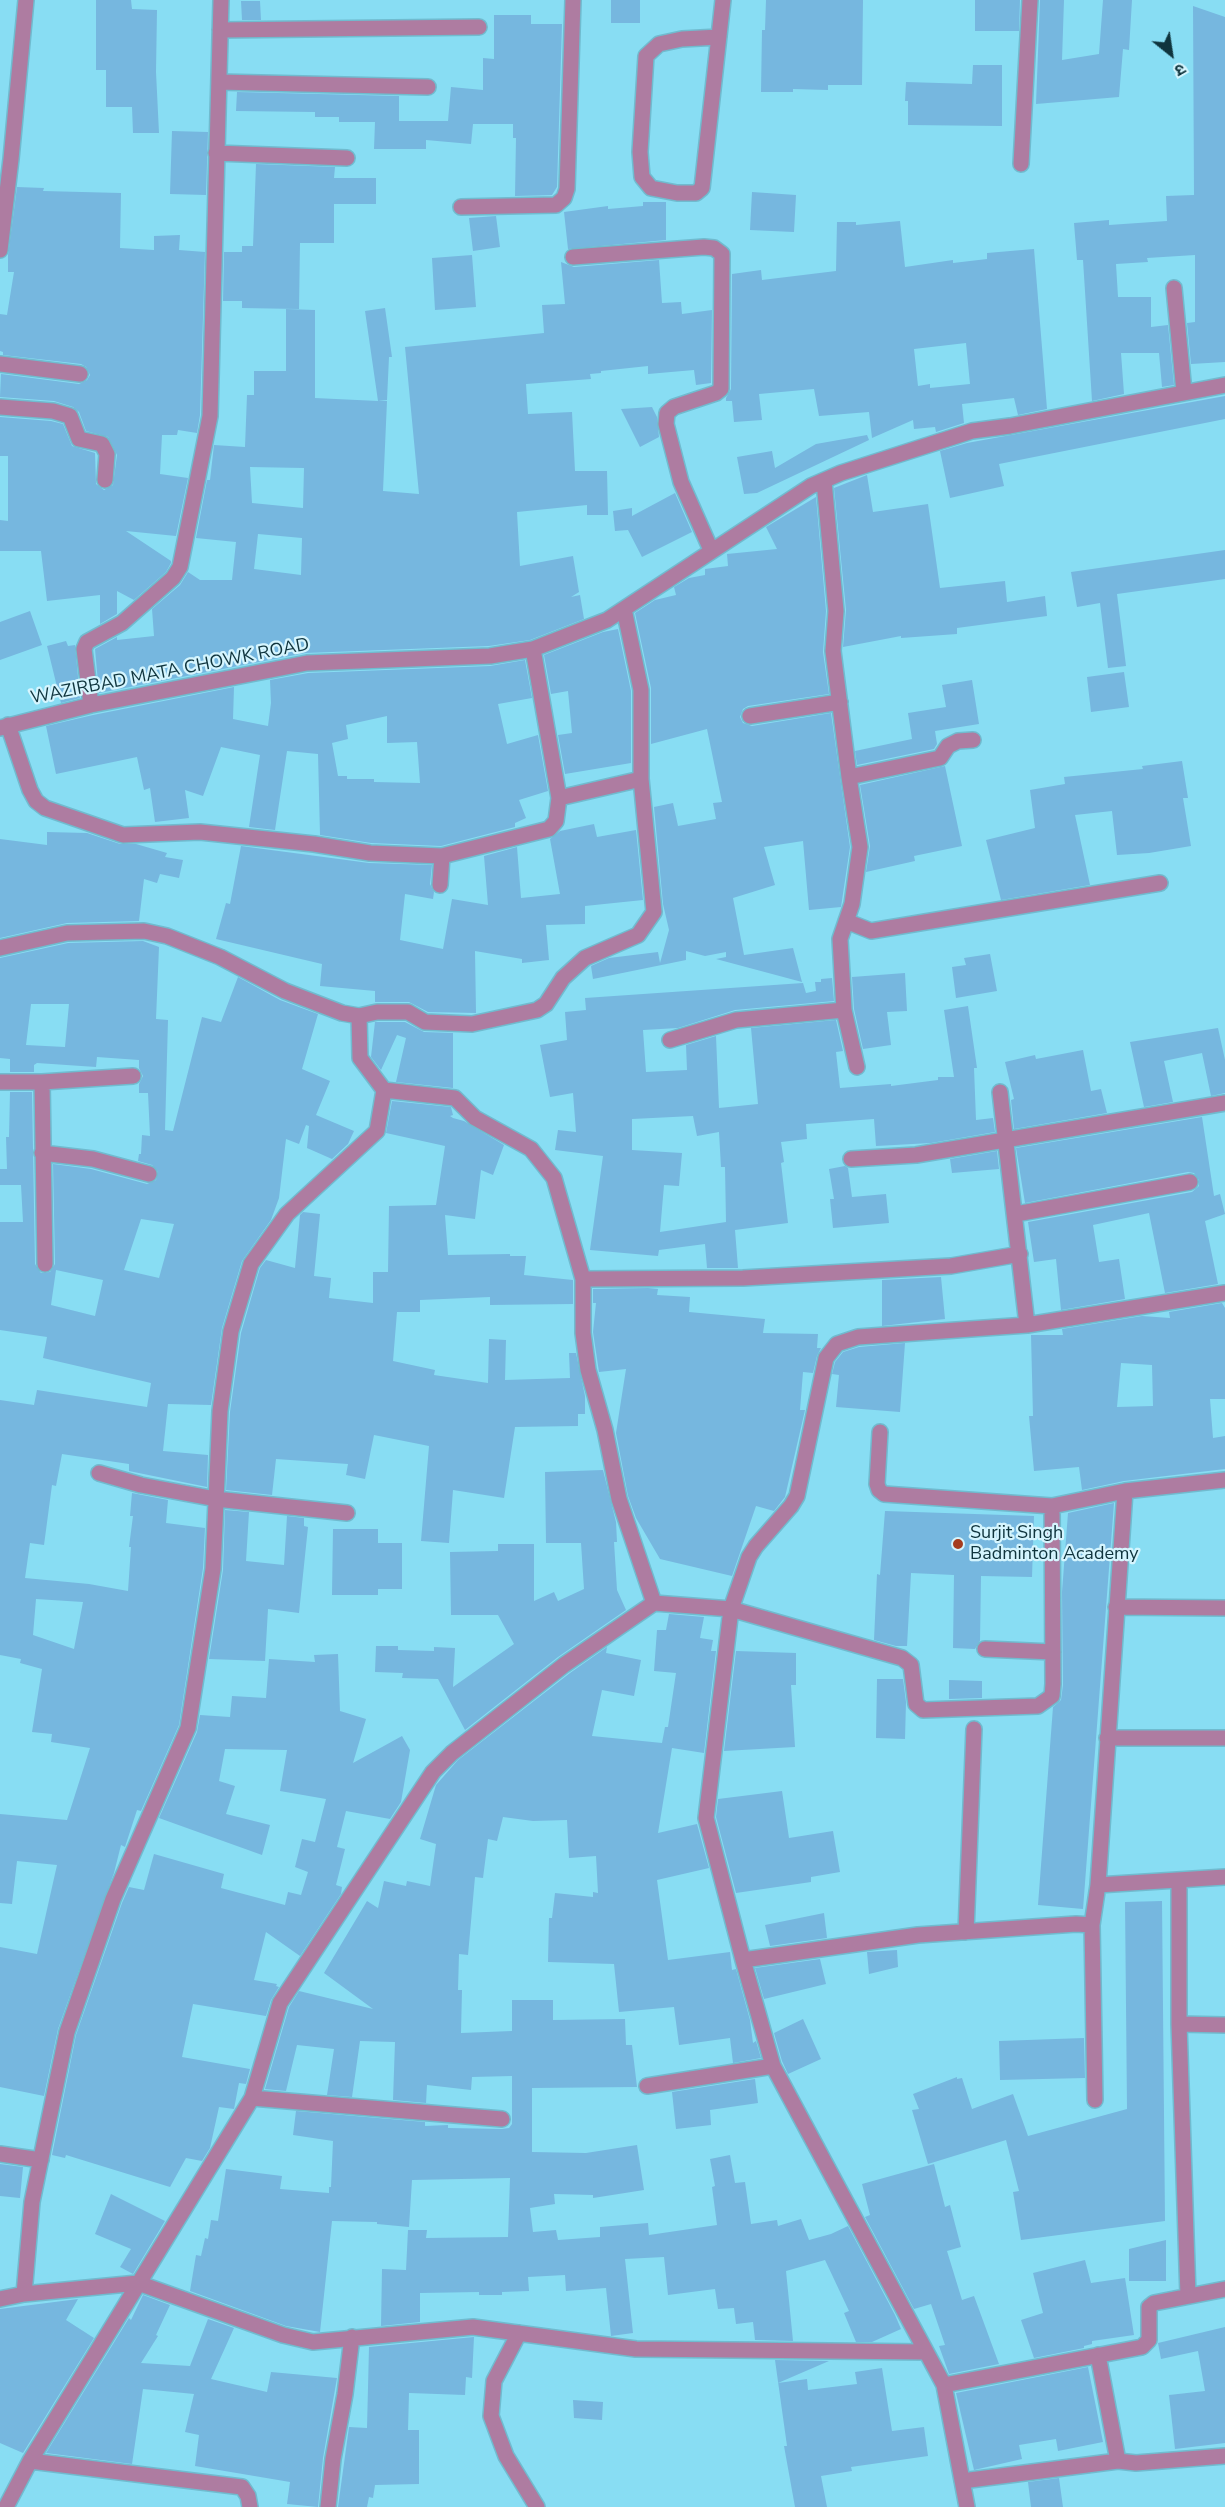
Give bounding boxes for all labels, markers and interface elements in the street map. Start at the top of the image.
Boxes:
north arrow [1141,24,1201,84]
text: उ [1170,58,1190,81]
street label: WAZIRBAD MATA CHOWK ROAD [29,634,311,710]
place label: Surjit Singh Badminton Academy [970,1523,1139,1565]
marker: Surjit Singh Badminton Academy [951,1537,965,1551]

